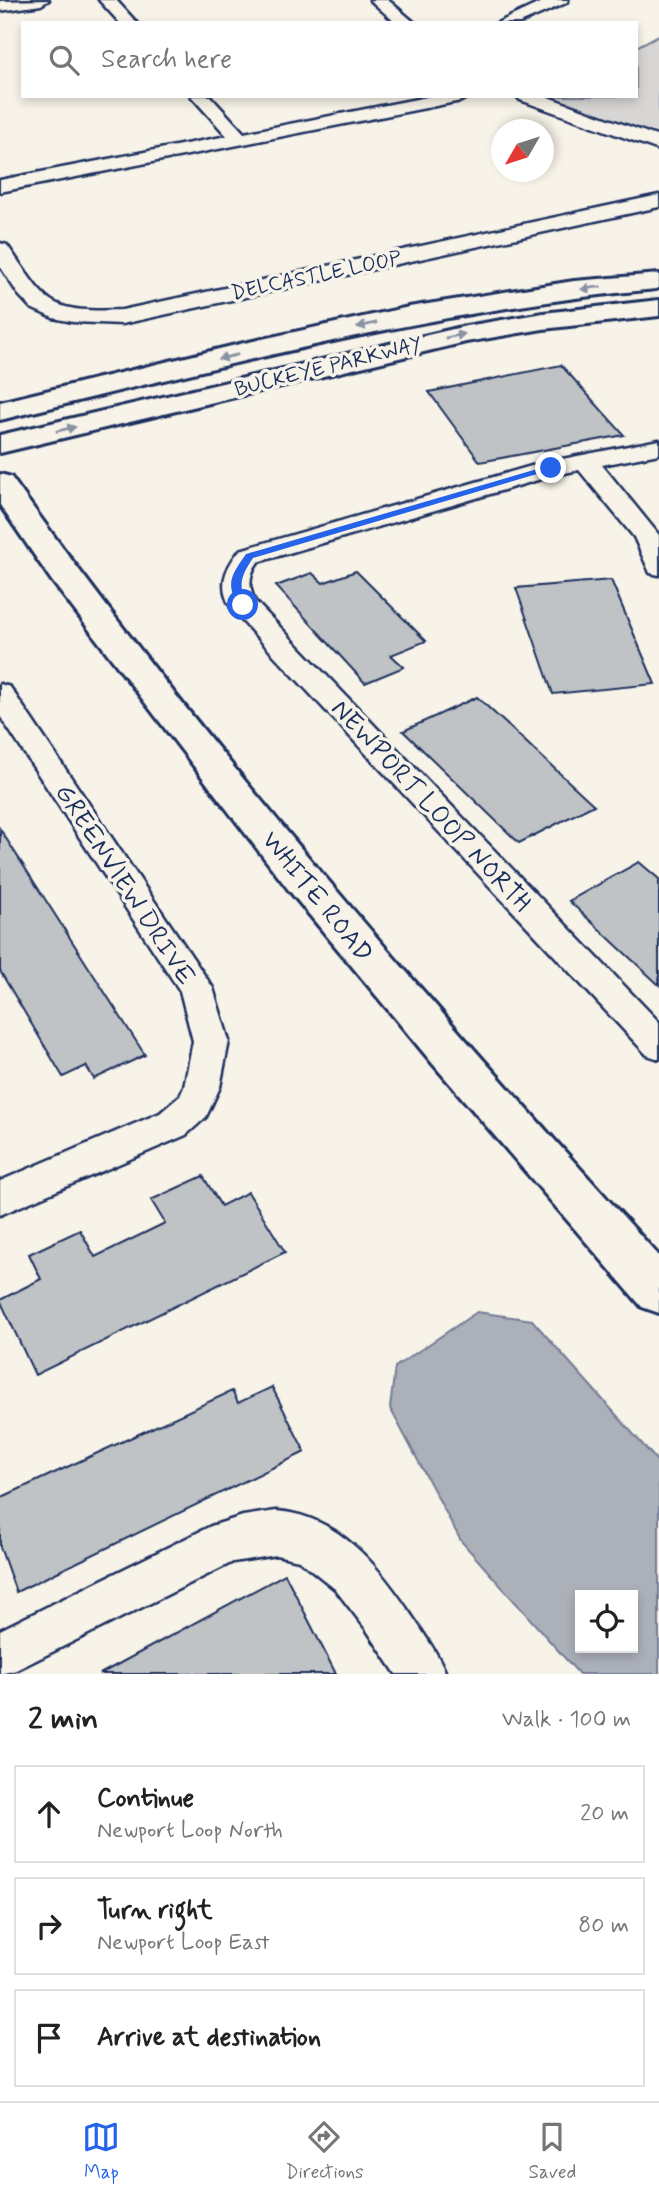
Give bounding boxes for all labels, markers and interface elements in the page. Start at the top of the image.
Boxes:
search box [21,21,638,98]
icon: search [45,41,83,79]
text: Search here [101,43,232,77]
north arrow [491,119,554,182]
street label: DELCASTLE LOOP [228,244,404,308]
one-way arrow [580,282,602,293]
one-way arrow [356,320,378,331]
street label: BUCKEYE PARKWAY [232,330,425,404]
one-way arrow [444,330,466,341]
one-way arrow [217,352,239,363]
one-way arrow [56,423,78,434]
route end [535,452,566,483]
route start [227,589,258,620]
street label: NEWPORT LOOP NORTH [323,693,538,920]
street label: GREENVIEW DRIVE [46,778,202,992]
street label: WHITE ROAD [253,825,380,970]
map controls [575,1590,638,1653]
button: locate [575,1590,638,1653]
text: 2 min [28,1700,98,1739]
text: Walk · 100 m [502,1705,631,1735]
text: Continue [97,1782,194,1816]
icon: ahead [30,1795,68,1833]
text: 20 m [580,1799,629,1829]
text: Newport Loop North [97,1816,283,1846]
text: Turn right [97,1894,213,1928]
icon: right [30,1907,68,1945]
text: 80 m [578,1911,629,1941]
text: Newport Loop East [97,1928,270,1958]
icon: arrive [30,2019,68,2057]
text: Arrive at destination [97,2021,321,2055]
tab: Map [82,2118,120,2185]
tab: Directions [285,2118,364,2185]
tab: Saved [528,2118,576,2185]

